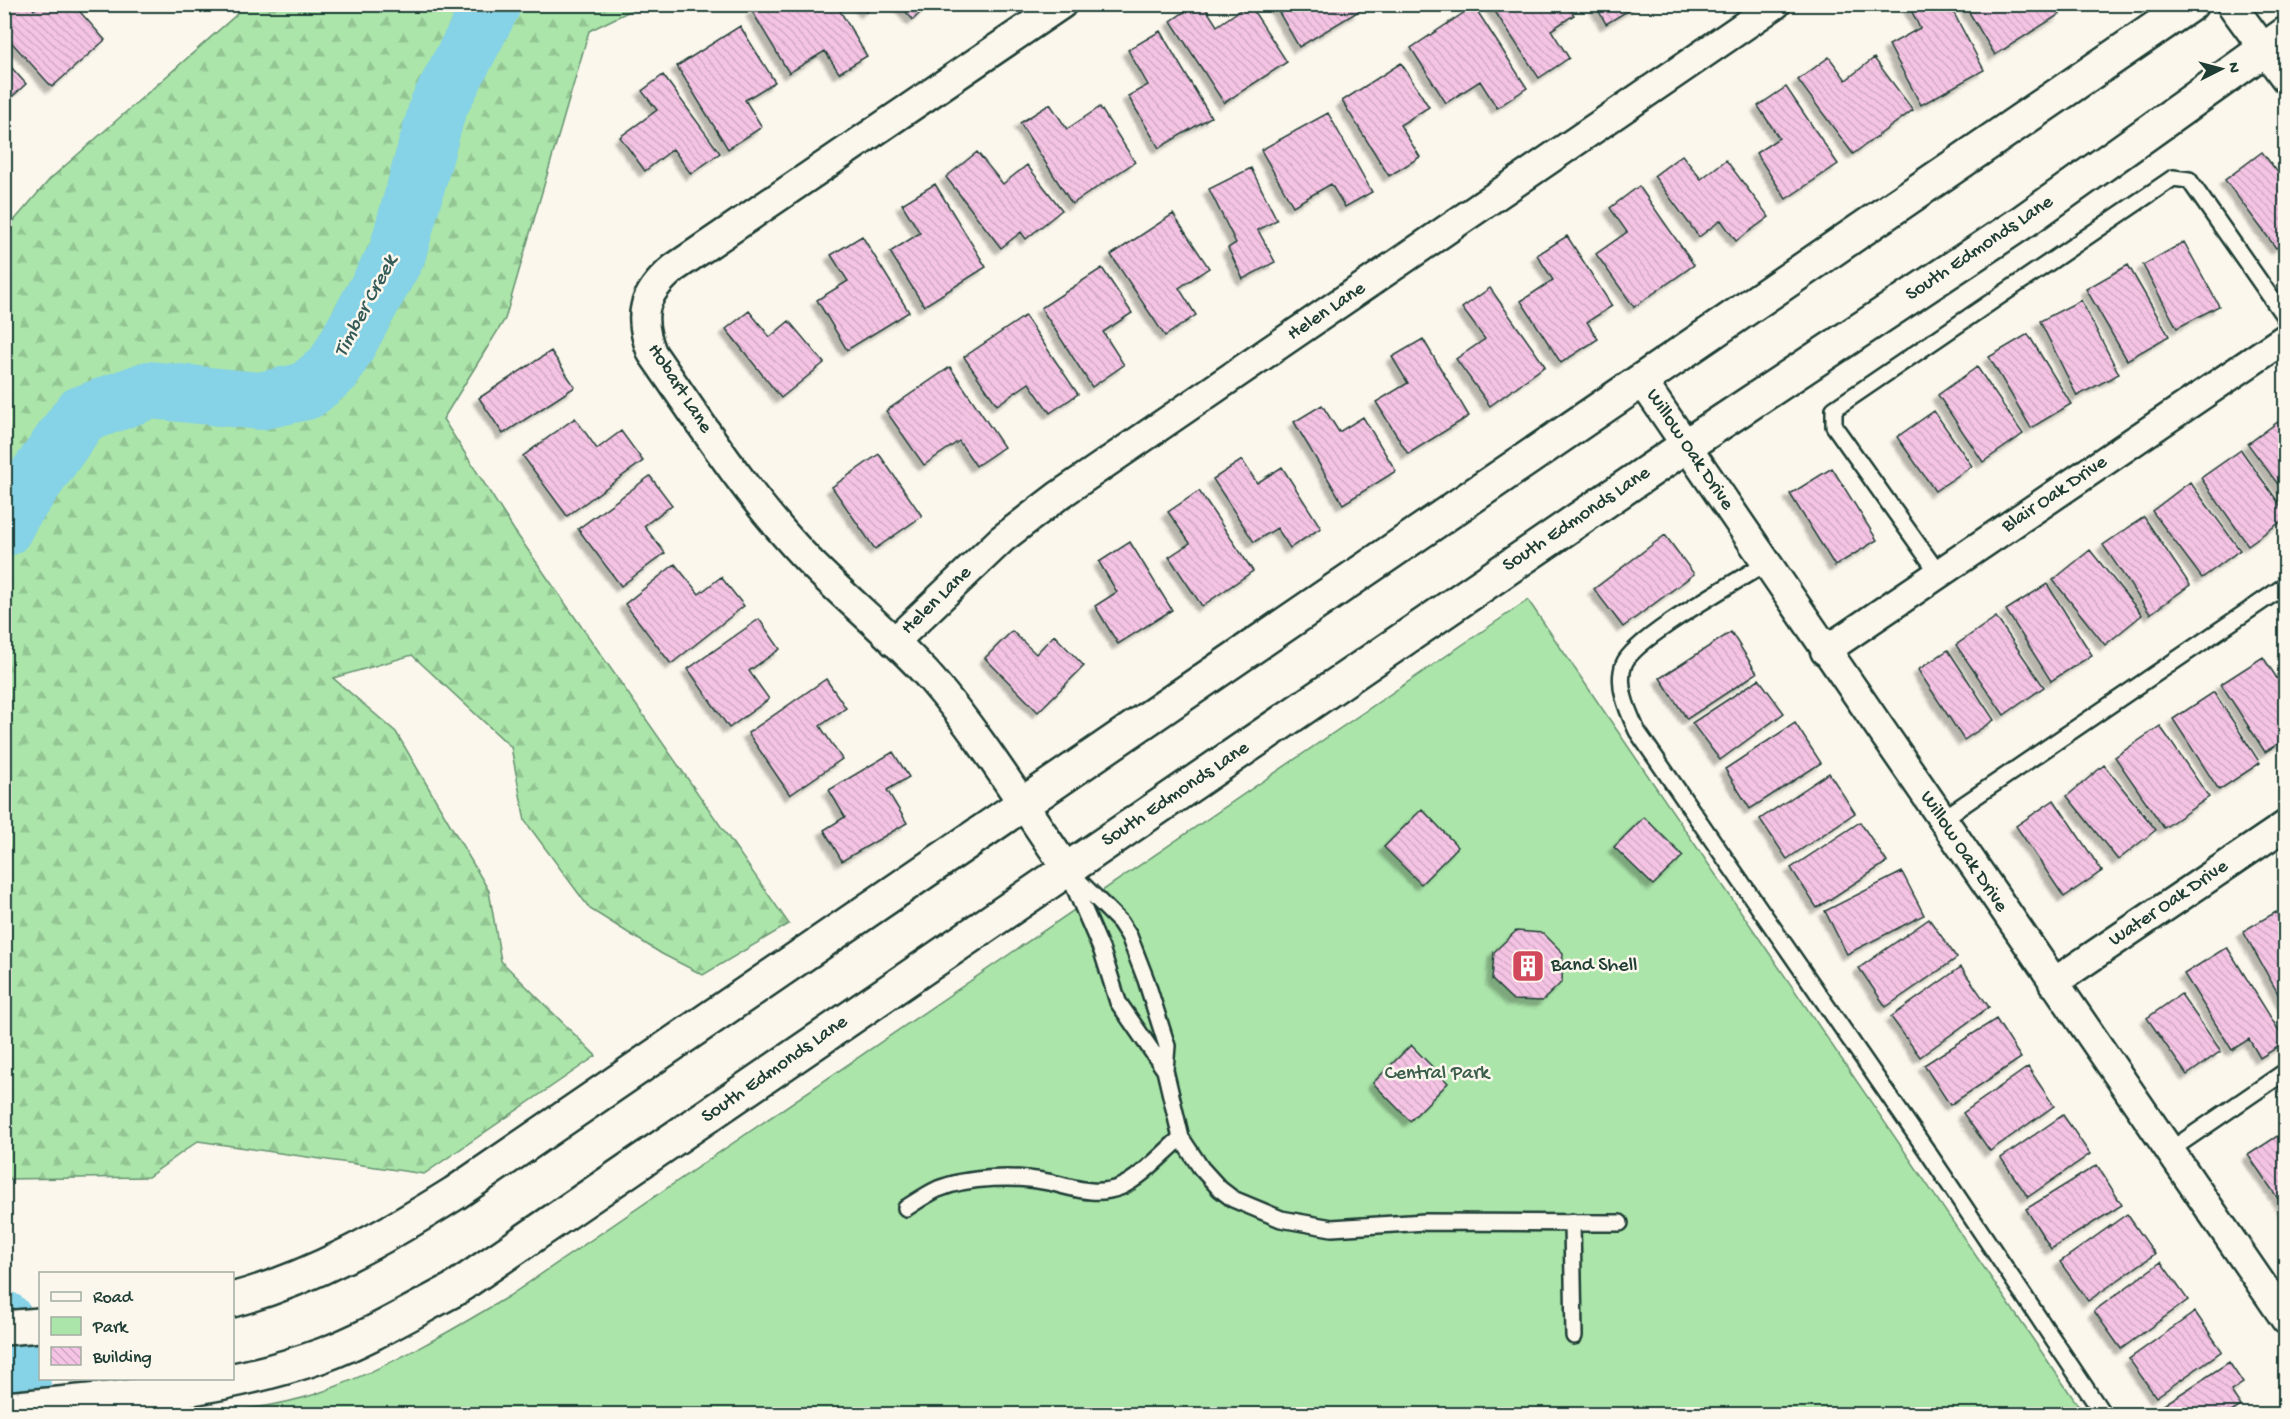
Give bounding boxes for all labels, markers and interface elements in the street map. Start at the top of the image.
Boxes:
north arrow [2191,39,2251,99]
text: N [2222,62,2242,75]
street label: South Edmonds Lane [1902,191,2059,307]
water label: Timber Creek [330,249,405,362]
street label: Helen Lane [1284,277,1371,346]
street label: Hobart Lane [642,340,717,438]
street label: Willow Oak Drive [1640,385,1738,516]
street label: Blair Oak Drive [1997,451,2113,539]
street label: South Edmonds Lane [1499,462,1656,578]
street label: Helen Lane [897,561,977,640]
street label: South Edmonds Lane [1098,737,1255,853]
street label: Willow Oak Drive [1914,787,2012,918]
street label: Water Oak Drive [2105,855,2234,952]
building icon: Band Shell [1510,948,1546,984]
place label: Band Shell [1550,955,1637,978]
street label: South Edmonds Lane [698,1011,853,1129]
park label: Central Park [1385,1063,1491,1086]
legend [39,1272,234,1380]
text: Road [93,1288,134,1309]
text: Park [92,1318,129,1339]
text: Building [92,1348,152,1369]

